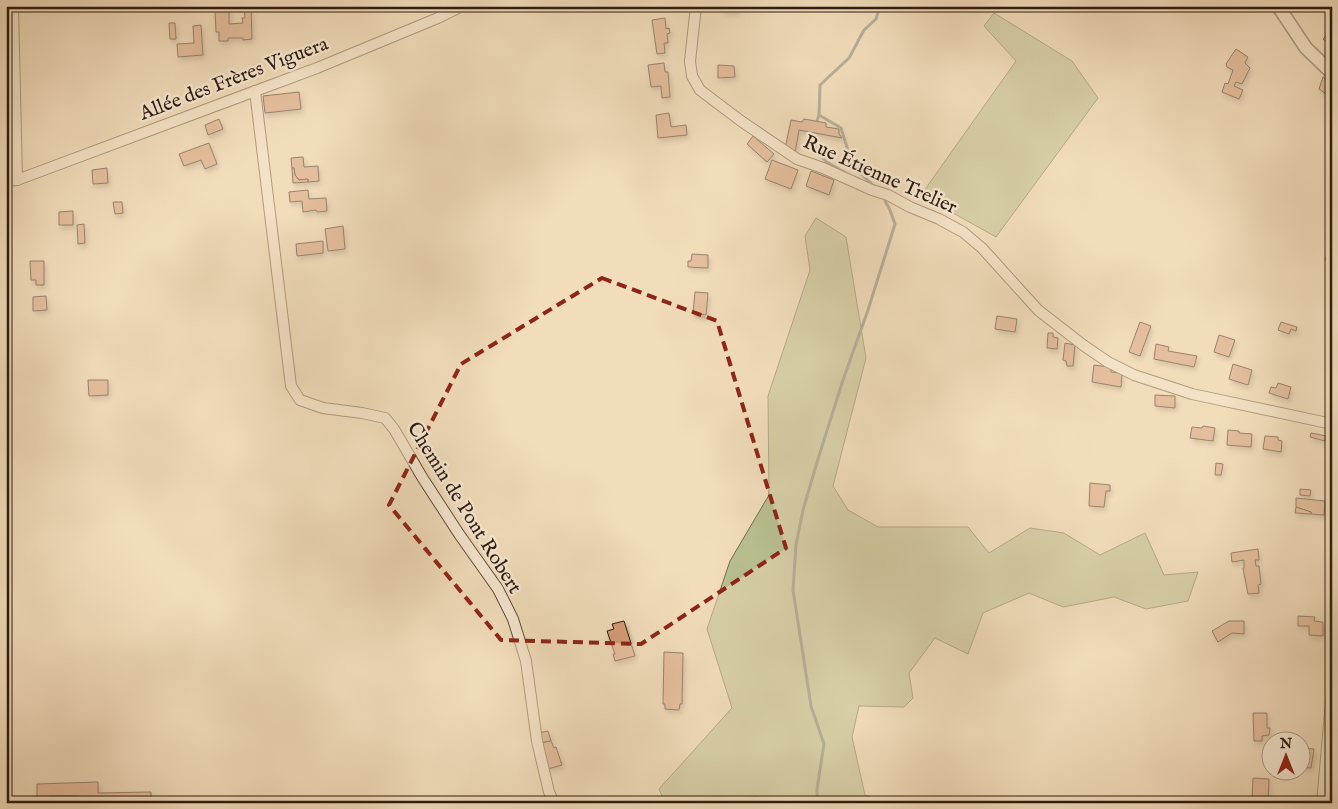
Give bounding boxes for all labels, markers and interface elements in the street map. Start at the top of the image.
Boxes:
street label: Allée des Frères Viguera [135,31,332,127]
street label: Rue Étienne Trelier [799,130,961,220]
street label: Chemin de Pont Robert [401,418,527,599]
north arrow [1260,732,1310,782]
text: N [1279,735,1292,753]

